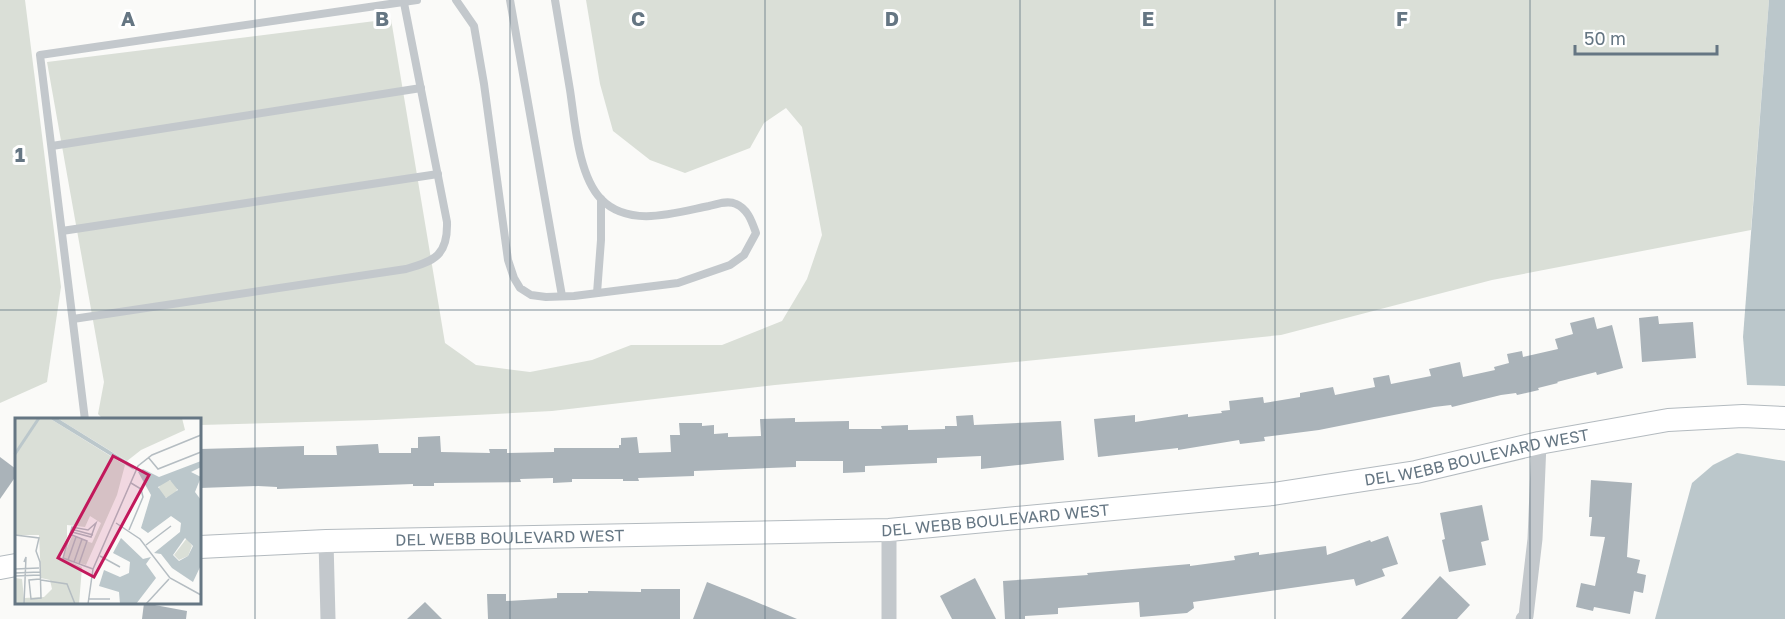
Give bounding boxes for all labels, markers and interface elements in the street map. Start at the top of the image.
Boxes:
text: A [121,6,135,30]
text: B [375,6,389,30]
text: C [631,6,645,30]
text: D [885,6,899,30]
text: E [1142,6,1154,30]
text: F [1396,6,1408,30]
scale bar [1575,18,1718,56]
text: 50 m [1584,27,1626,49]
text: 1 [15,142,25,166]
inset map [15,418,201,604]
street label: DEL WEBB BOULEVARD WEST [1363,424,1591,490]
street label: DEL WEBB BOULEVARD WEST [881,499,1110,540]
street label: DEL WEBB BOULEVARD WEST [395,525,625,550]

